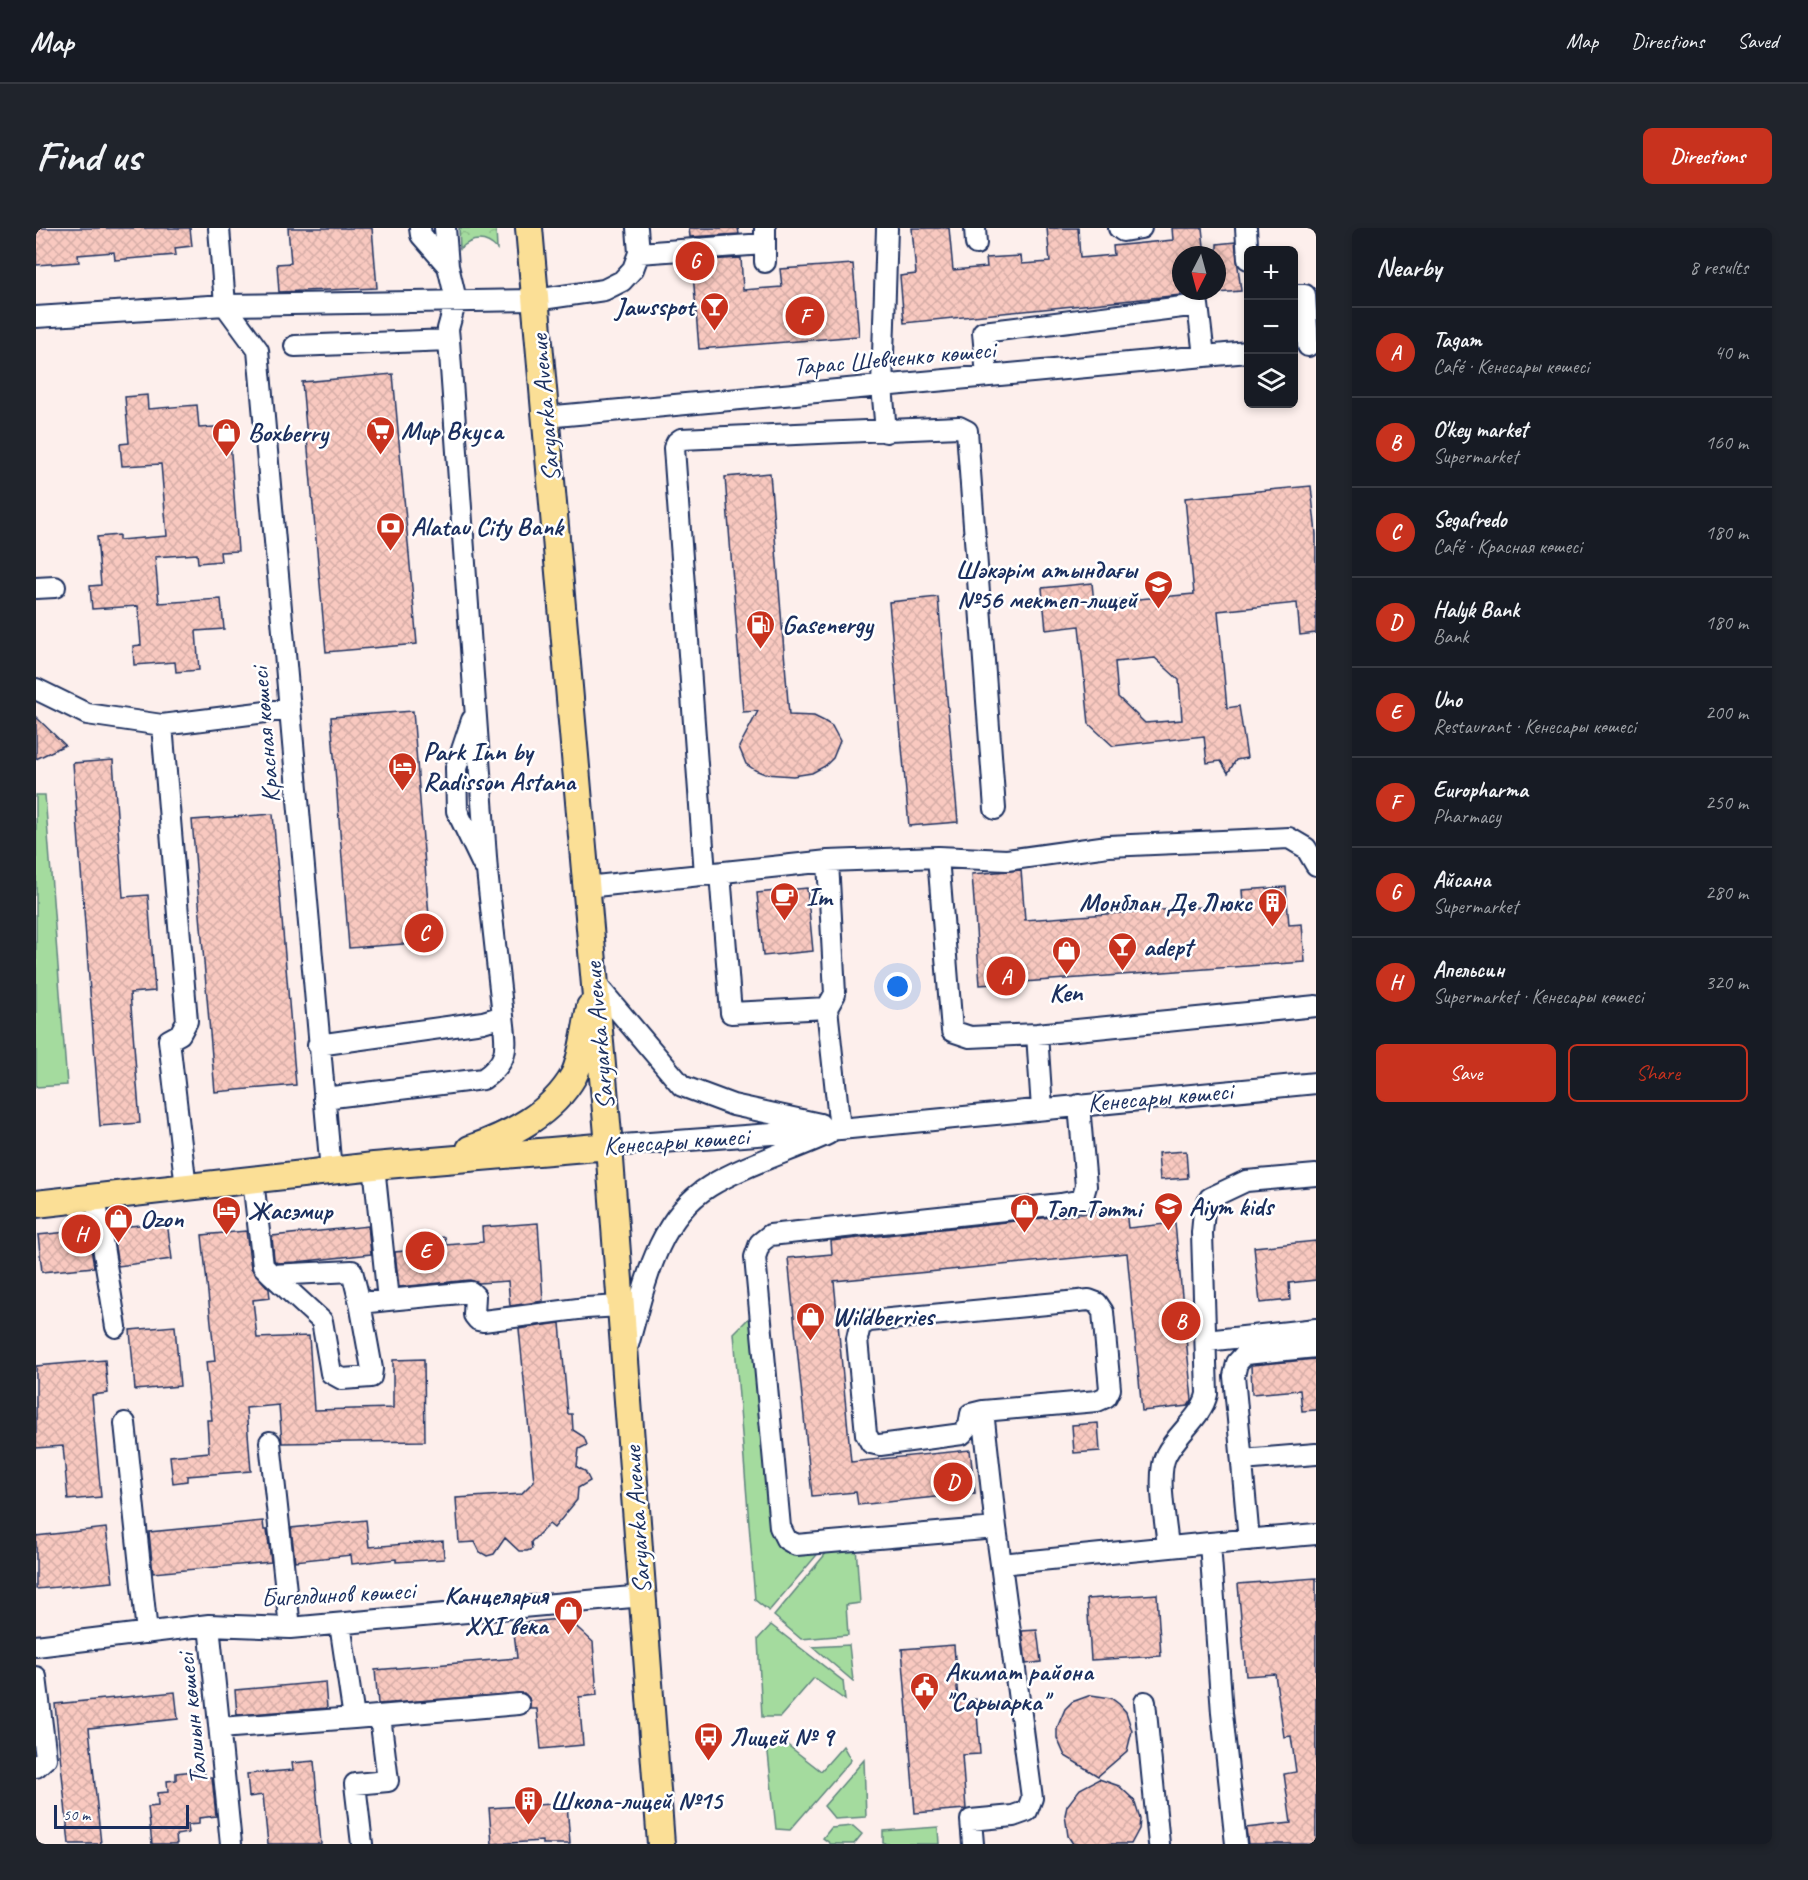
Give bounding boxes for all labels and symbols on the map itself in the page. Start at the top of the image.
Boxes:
pin: G [676,238,714,284]
north arrow [1172,246,1226,300]
place label: Jawsspot [613,290,697,323]
bar icon: Jawsspot [699,290,731,332]
pin: F [786,294,824,338]
street label: Saryarka Avenue [522,331,568,483]
street label: Тарас Шевченко көшесі [792,332,1000,383]
supermarket icon: Мир Вкуса [364,414,396,456]
place label: Мир Вкуса [401,414,505,447]
shop icon: Boxberry [211,416,243,458]
place label: Boxberry [248,416,330,449]
bank icon: Alatau City Bank [374,510,406,552]
place label: Alatau City Bank [411,510,565,543]
place label: Шәкәрім атындағы №56 мектеп-лицей [955,553,1140,616]
school or university icon: Шәкәрім атындағы №56 мектеп-лицей [1142,568,1174,610]
fuel station icon: Gasenergy [745,608,777,650]
place label: Gasenergy [782,608,875,641]
street label: Красная көшесі [242,662,287,804]
place label: Park Inn by Radisson Astana [423,735,577,798]
hotel icon: Park Inn by Radisson Astana [386,750,418,792]
cafe icon: Im [769,880,801,922]
place label: Im [806,880,834,913]
place label: Монблан Де Люкс [1079,886,1253,919]
building icon: Монблан Де Люкс [1257,886,1289,928]
pin: C [404,910,444,956]
bar icon: adept [1106,930,1138,972]
place label: adept [1143,930,1197,963]
shop icon: Ken [1050,934,1082,976]
pin: A [986,954,1026,999]
street label: Saryarka Avenue [576,959,622,1111]
your location [883,972,912,1001]
place label: Ken [1050,976,1083,1009]
street label: Кенесары көшесі [1086,1074,1237,1120]
street label: Кенесары көшесі [602,1119,753,1163]
school or university icon: Aiym kids [1152,1190,1184,1232]
place label: Aiym kids [1189,1190,1276,1223]
shop icon: Тәп-Тәтті [1008,1192,1040,1234]
place label: Тәп-Тәтті [1045,1192,1145,1225]
hotel icon: Жасэмир [211,1194,243,1236]
place label: Жасэмир [248,1194,335,1227]
shop icon: Ozon [103,1202,135,1244]
place label: Ozon [140,1202,185,1235]
pin: H [62,1212,100,1256]
pin: E [406,1228,444,1274]
pin: B [1162,1298,1200,1344]
shop icon: Wildberries [795,1300,827,1342]
place label: Wildberries [832,1300,936,1333]
street label: Saryarka Avenue [615,1443,659,1595]
pin: D [934,1460,972,1504]
street label: Бигелдинов көшесі [260,1573,419,1615]
place label: Канцелярия XXI века [444,1579,550,1642]
shop icon: Канцелярия XXI века [553,1594,585,1636]
street label: Талшын көшесі [168,1649,215,1786]
place label: Акимат района "Сарыарка" [945,1655,1095,1718]
public building icon: Акимат района "Сарыарка" [908,1670,940,1712]
bus stop icon: Лицей № 9 [692,1720,724,1762]
place label: Лицей № 9 [729,1720,836,1753]
building icon: Школа-лицей №15 [513,1784,545,1826]
place label: Школа-лицей №15 [550,1784,725,1817]
scale bar [54,1802,189,1830]

